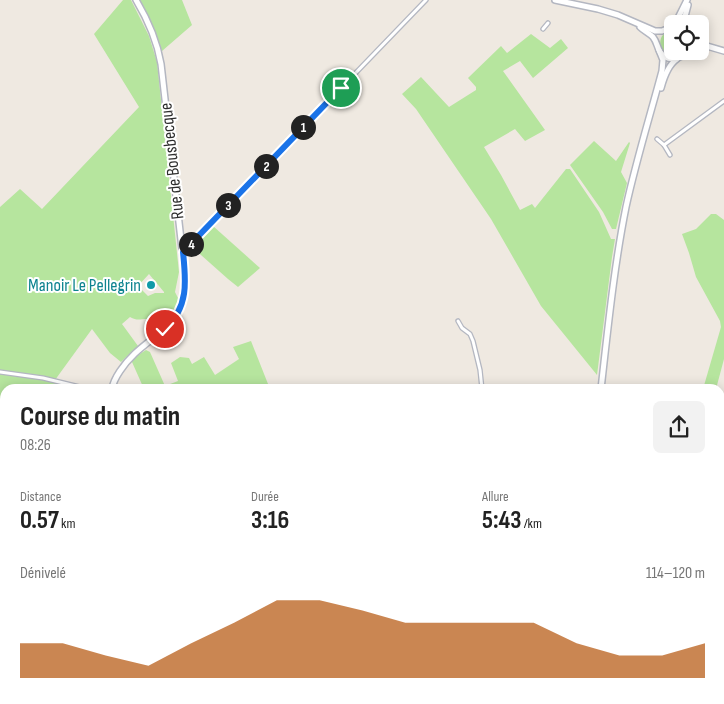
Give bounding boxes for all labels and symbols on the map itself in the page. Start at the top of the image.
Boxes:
pin [320,67,362,109]
street label: Rue de Bousbecque [155,102,189,220]
pin: 1 [290,114,316,140]
pin: 2 [254,154,278,178]
pin: 3 [216,192,240,218]
pin: 4 [178,232,204,256]
place label: Manoir Le Pellegrin [28,275,141,296]
marker: Manoir Le Pellegrin [145,279,157,291]
pin [144,308,186,350]

